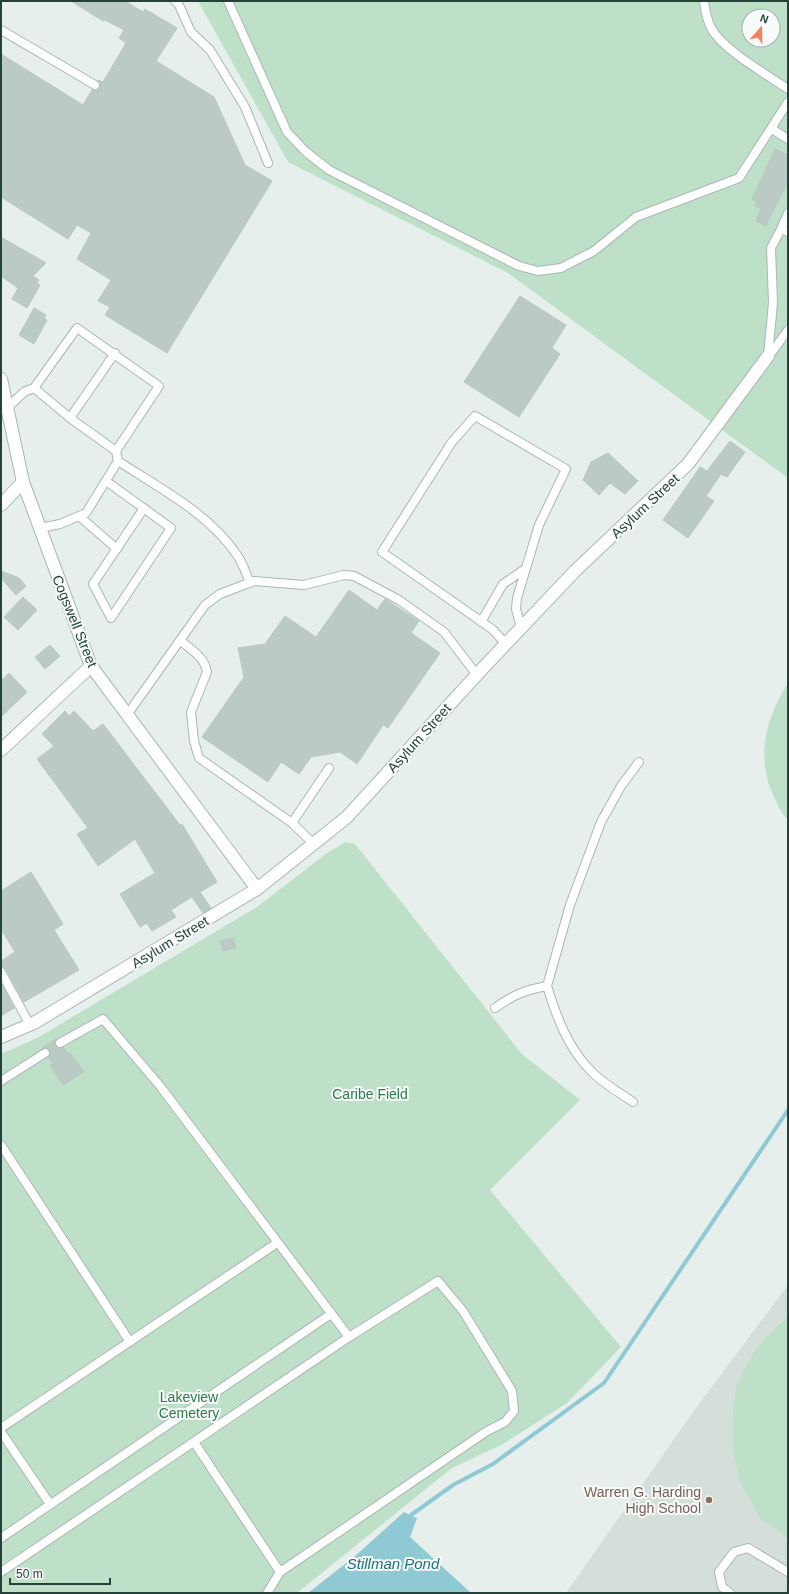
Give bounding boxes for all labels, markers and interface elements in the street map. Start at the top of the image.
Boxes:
north arrow [741,8,781,48]
text: N [759,12,770,26]
street label: Asylum Street [608,470,682,542]
street label: Cogswell Street [49,573,101,670]
street label: Asylum Street [384,700,454,776]
street label: Asylum Street [129,913,212,971]
park label: Caribe Field [332,1086,408,1102]
park label: Lakeview Cemetery [159,1389,219,1421]
place label: Warren G. Harding High School [584,1484,701,1516]
marker: Warren G. Harding High School [704,1495,714,1505]
water label: Stillman Pond [347,1555,440,1572]
scale bar [10,1560,110,1586]
text: 50 m [16,1567,43,1581]

